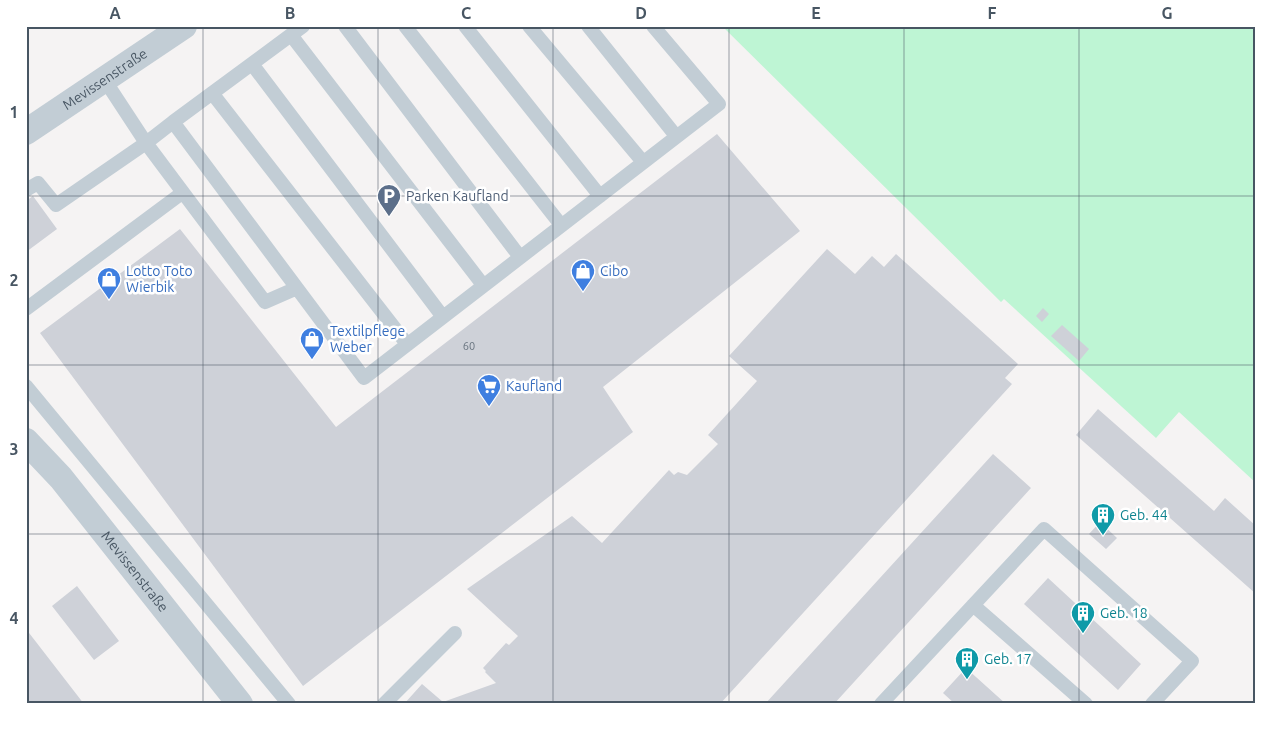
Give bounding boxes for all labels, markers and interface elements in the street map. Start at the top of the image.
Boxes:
text: A [109,4,121,22]
text: B [285,4,295,22]
text: C [461,4,471,22]
text: D [635,4,647,22]
text: E [811,4,821,22]
text: F [988,4,997,22]
text: G [1161,4,1173,22]
street label: Mevissenstraße [60,45,150,113]
text: 1 [9,103,19,121]
parking icon: Parken Kaufland [376,183,402,217]
place label: Parken Kaufland [406,188,509,204]
shop icon: Cibo [570,258,596,292]
place label: Lotto Toto Wierbik [126,263,193,295]
place label: Cibo [600,263,628,279]
shop icon: Lotto Toto Wierbik [96,266,122,300]
text: 2 [9,271,19,289]
place label: Textilpflege Weber [330,323,405,355]
shop icon: Textilpflege Weber [299,326,325,360]
house number: 60 [463,340,475,352]
supermarket icon: Kaufland [476,373,502,407]
place label: Kaufland [506,378,562,394]
text: 3 [9,440,19,458]
building icon: Geb. 44 [1090,502,1116,536]
place label: Geb. 44 [1120,507,1168,523]
street label: Mevissenstraße [98,528,172,615]
building icon: Geb. 18 [1070,600,1096,634]
place label: Geb. 18 [1100,605,1148,621]
text: 4 [9,609,19,627]
building icon: Geb. 17 [954,646,980,680]
place label: Geb. 17 [984,651,1032,667]

